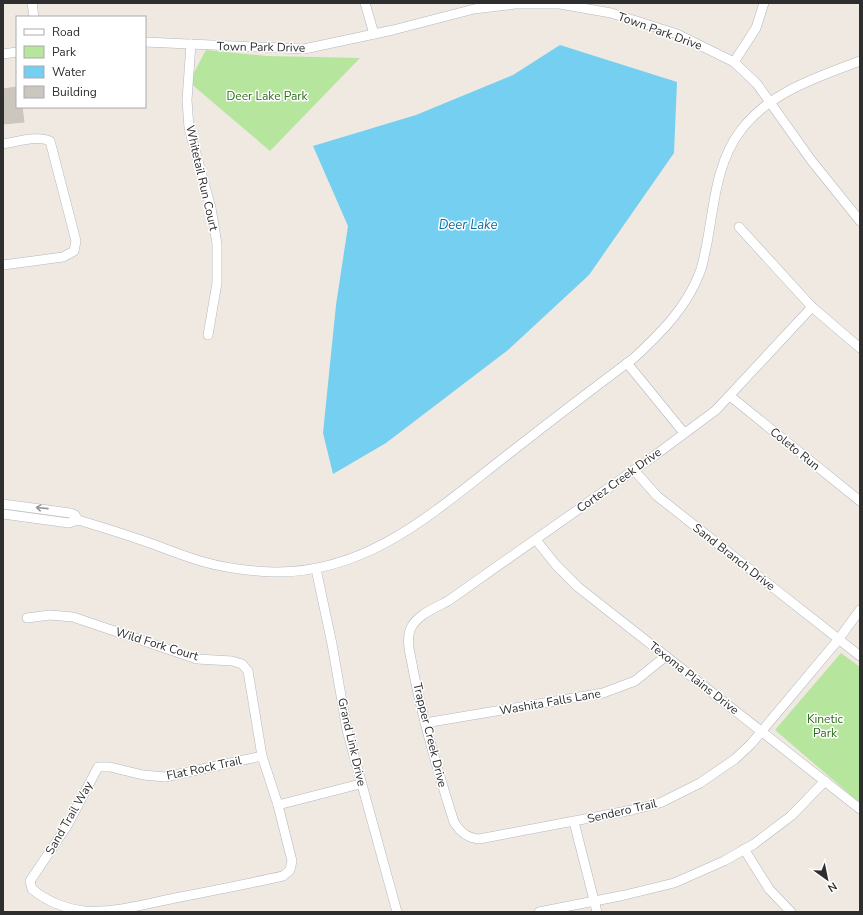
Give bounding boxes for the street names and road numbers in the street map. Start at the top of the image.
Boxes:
street label: Town Park Drive [616,8,704,54]
street label: Town Park Drive [217,38,305,56]
street label: Whitetail Run Court [182,124,222,233]
street label: Coleto Run [767,424,823,474]
street label: Cortez Creek Drive [574,444,664,516]
street label: Sand Branch Drive [690,520,778,594]
street label: Wild Fork Court [114,624,201,664]
street label: Texoma Plains Drive [646,638,742,718]
street label: Trapper Creek Drive [409,681,451,789]
street label: Washita Falls Lane [498,685,602,719]
street label: Grand Link Drive [334,696,370,788]
street label: Flat Rock Trail [165,752,243,784]
street label: Sand Trail Way [42,778,97,857]
street label: Sendero Trail [586,795,659,827]

